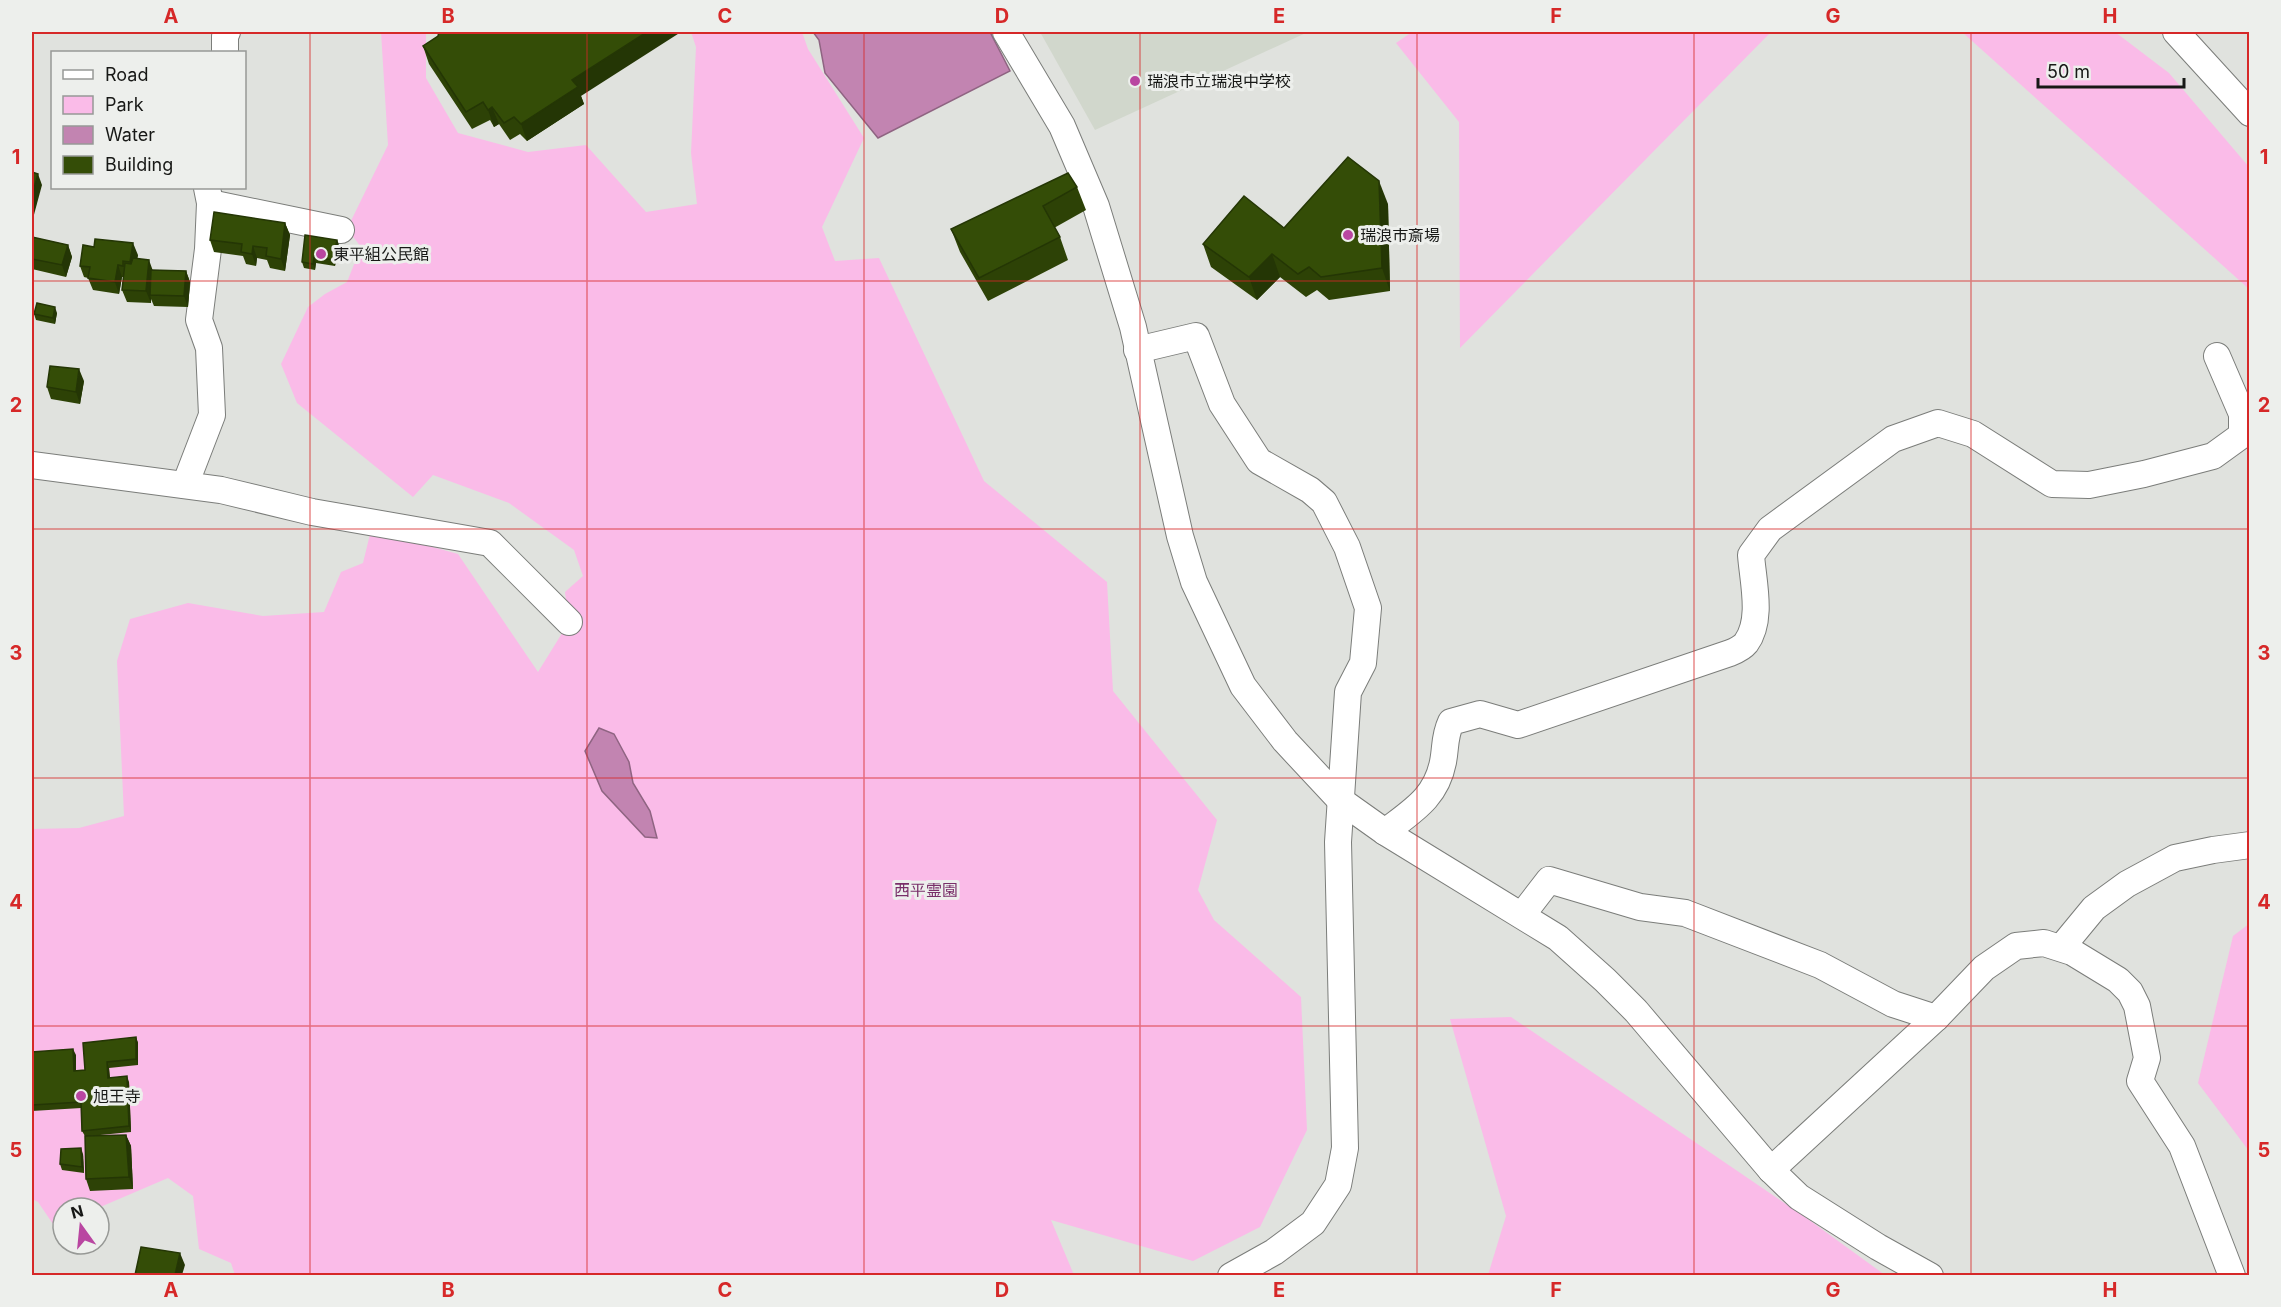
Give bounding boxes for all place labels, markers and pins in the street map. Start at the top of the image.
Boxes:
place label: 瑞浪市立瑞浪中学校 [1147,71,1291,91]
marker: 瑞浪市立瑞浪中学校 [1128,74,1142,88]
place label: 瑞浪市斎場 [1360,225,1440,245]
marker: 瑞浪市斎場 [1341,228,1355,242]
place label: 東平組公民館 [333,244,429,264]
marker: 東平組公民館 [314,247,328,261]
place label: 旭王寺 [93,1086,141,1106]
marker: 旭王寺 [74,1089,88,1103]

